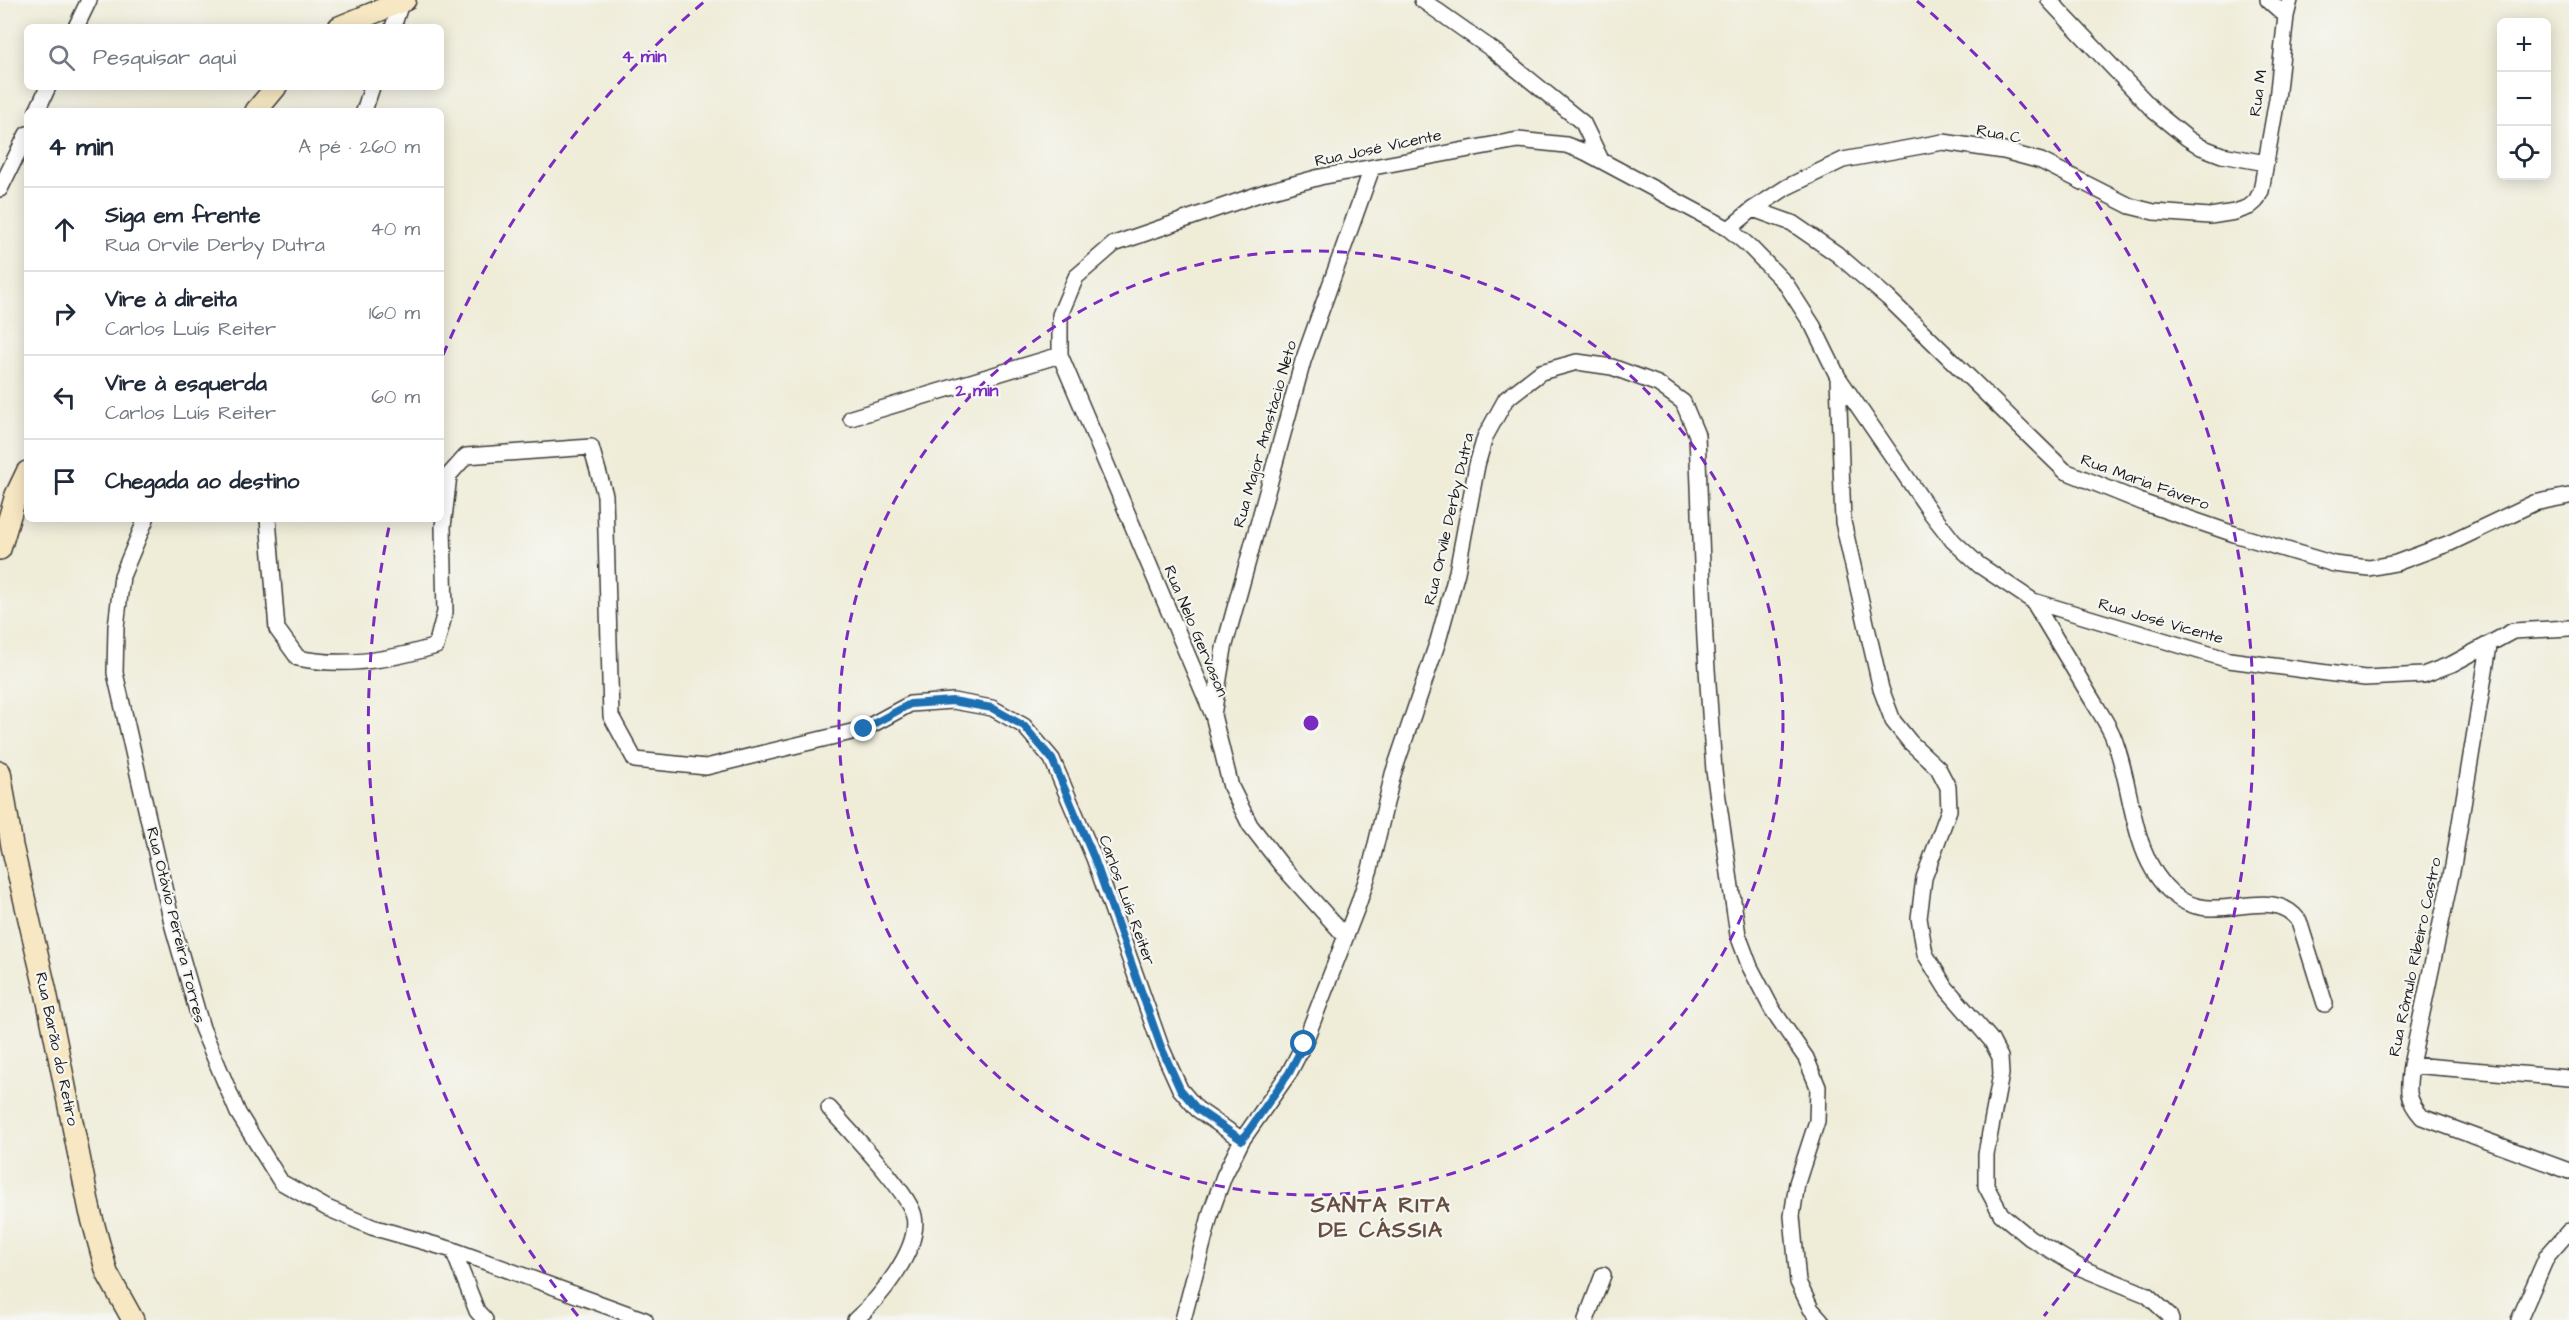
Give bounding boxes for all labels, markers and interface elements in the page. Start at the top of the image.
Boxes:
map controls [2497,18,2551,180]
button: + [2497,18,2551,72]
search box [24,24,444,90]
icon: search [45,41,78,74]
text: Pesquisar aqui [93,42,236,73]
text: 4 min [621,44,667,69]
street label: Rua M [2244,68,2272,118]
button: − [2497,72,2551,126]
street label: Rua C [1975,119,2023,149]
street label: Rua José Vicente [1313,124,1444,172]
button: locate [2497,126,2551,180]
text: 4 min [48,129,113,165]
text: A pé · 260 m [298,133,420,161]
text: Siga em frente [105,200,261,231]
icon: ahead [48,213,81,246]
text: 40 m [370,215,420,243]
text: Rua Orvile Derby Dutra [105,231,325,259]
text: Vire à direita [105,284,237,315]
icon: right [48,297,81,330]
text: 160 m [369,299,420,327]
text: Carlos Luís Reiter [105,315,276,343]
street label: Rua Major Anastácio Neto [1228,338,1302,530]
text: Vire à esquerda [105,368,267,399]
text: 2 min [954,378,999,403]
icon: left [48,381,81,414]
text: 60 m [371,383,420,411]
text: Carlos Luís Reiter [105,399,276,427]
street label: Rua Orvile Derby Dutra [1418,431,1480,607]
street label: Rua Maria Fávero [2078,449,2212,515]
icon: arrive [48,465,81,498]
text: Chegada ao destino [105,466,299,497]
street label: Rua Nelo Gervason [1158,562,1234,700]
street label: Rua José Vicente [2096,593,2226,649]
centre of rings [1301,713,1321,733]
route end [850,715,876,741]
street label: Rua Otávio Pereira Torres [141,825,211,1025]
street label: Carlos Luís Reiter [1093,832,1161,968]
street label: Rua Rômulo Ribeiro Castro [2383,855,2447,1059]
street label: Rua Barão do Retiro [30,970,84,1128]
route start [1290,1030,1316,1056]
district label: SANTA RITA DE CÁSSIA [1310,1190,1451,1246]

